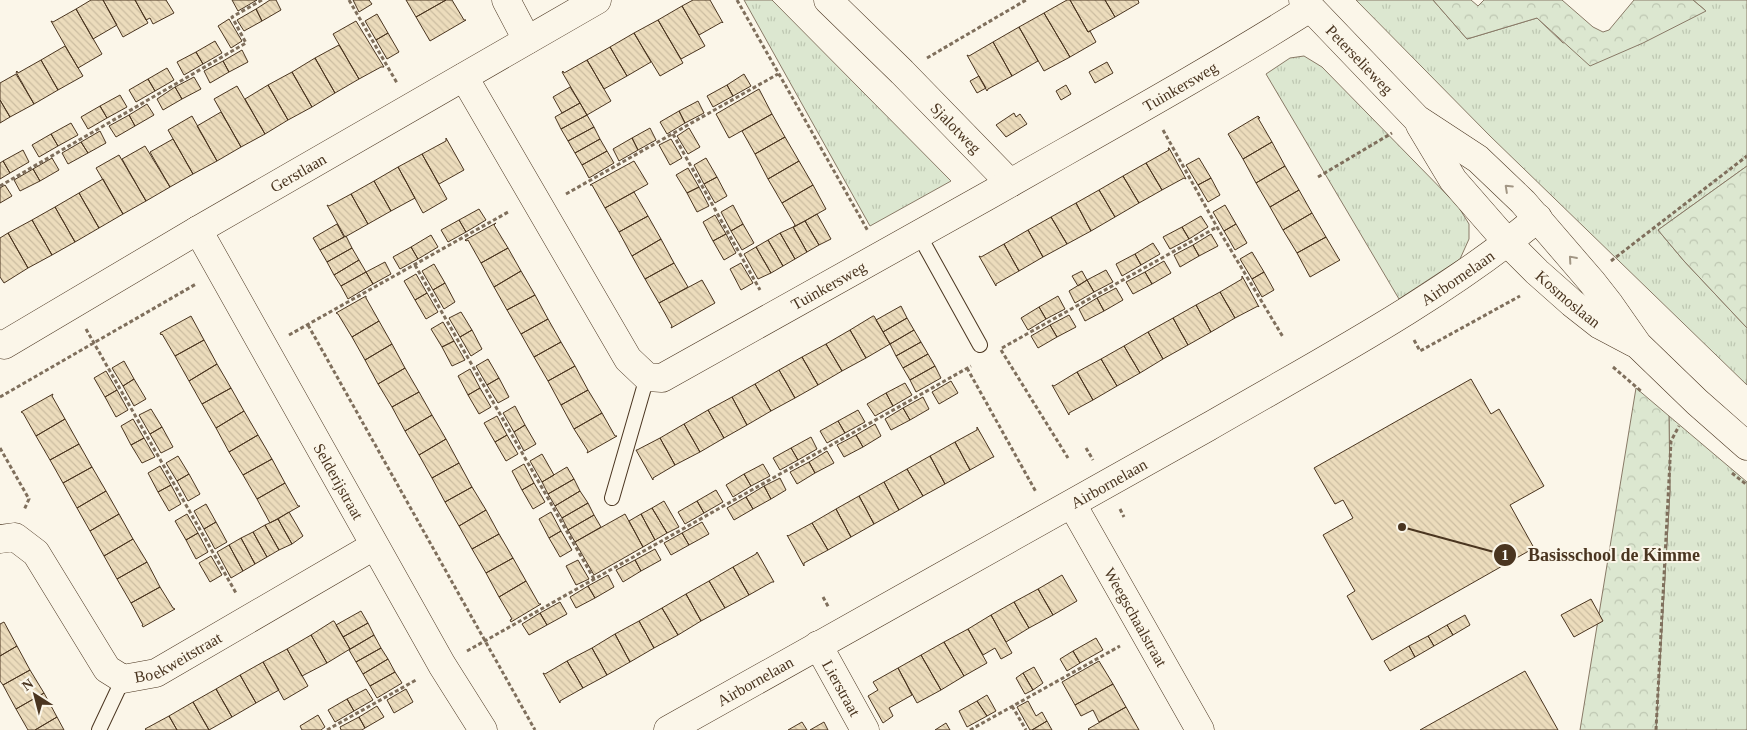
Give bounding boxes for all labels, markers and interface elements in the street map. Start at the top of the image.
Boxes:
street label: Peterselieweg [1322,22,1396,98]
street label: Tuinkersweg [1140,58,1221,115]
street label: Sjalotweg [927,99,984,158]
street label: Gerstlaan [267,150,329,196]
one-way arrow [1505,185,1514,194]
street label: Airbornelaan [1418,247,1497,309]
one-way arrow [1570,256,1578,265]
street label: Tuinkersweg [788,258,870,313]
street label: Kosmoslaan [1532,267,1604,331]
street label: Selderijstraat [310,440,367,523]
street label: Airbornelaan [1068,455,1150,512]
callout: Basisschool de Kimme [1493,538,1710,571]
text: Basisschool de Kimme [1528,545,1700,565]
text: 1 [1501,547,1509,563]
street label: Weegschaalstraat [1101,565,1171,670]
street label: Boekweitstraat [133,629,225,686]
street label: Airbornelaan [714,653,796,709]
street label: Lierstraat [819,657,864,720]
north arrow [10,670,60,720]
text: N [19,676,36,694]

